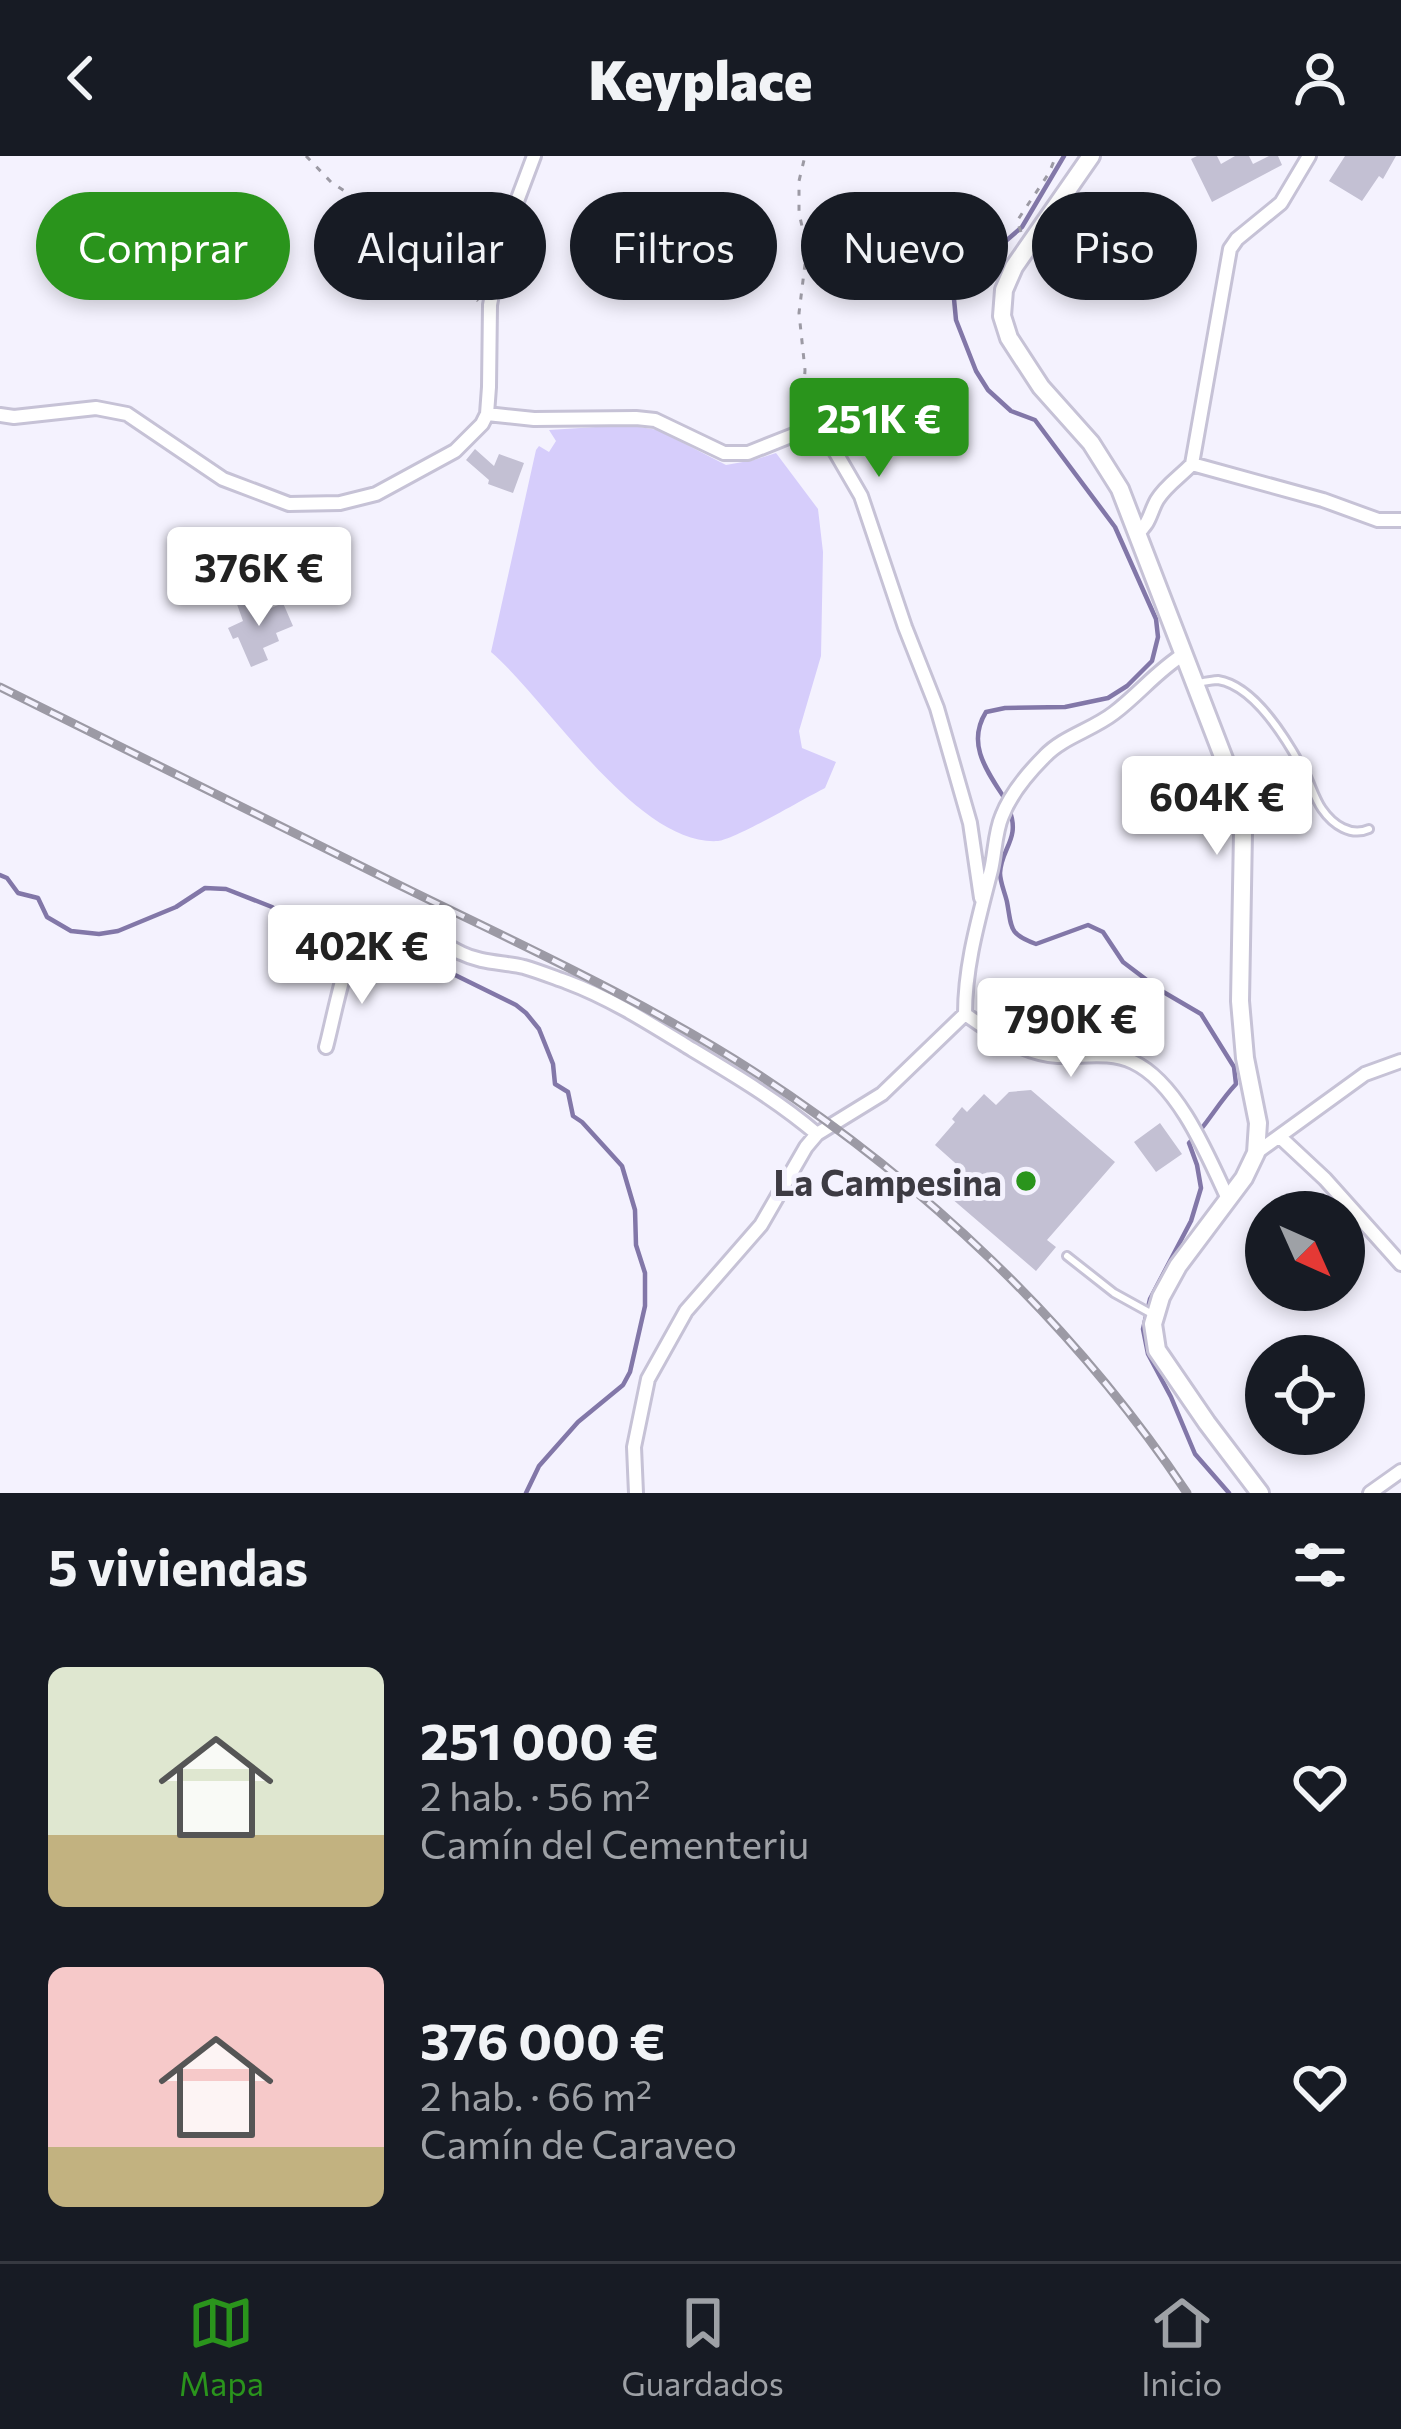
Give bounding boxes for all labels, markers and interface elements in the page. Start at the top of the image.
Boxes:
icon: back [48,45,114,111]
text: Keyplace [588,45,813,111]
icon: person [1287,45,1353,111]
chip: Comprar [36,192,290,300]
chip: Alquilar [314,192,546,300]
chip: Filtros [570,192,777,300]
chip: Nuevo [801,192,1008,300]
chip: Piso [1032,192,1197,300]
pin: 251K € [781,378,977,480]
text: 251K € [817,393,941,441]
pin: 376K € [161,527,357,629]
text: 376K € [194,542,324,590]
pin: 604K € [1119,756,1315,858]
text: 604K € [1149,771,1285,819]
pin: 402K € [264,905,460,1007]
text: 402K € [295,920,429,968]
pin: 790K € [973,978,1169,1080]
text: 790K € [1004,993,1138,1041]
place label: La Campesina [773,1159,1002,1203]
marker: La Campesina [1013,1168,1039,1194]
north arrow [1245,1191,1365,1311]
map controls [1245,1191,1365,1455]
button: locate [1245,1335,1365,1455]
icon: filters [1287,1532,1353,1598]
text: 5 viviendas [48,1534,308,1597]
text: 251 000 € [420,1708,659,1771]
icon: home [144,1715,288,1859]
icon: heart [1287,1754,1353,1820]
text: 2 hab. · 56 m² [420,1771,651,1819]
text: Camín del Cementeriu [420,1819,809,1867]
text: 376 000 € [420,2008,665,2071]
icon: home [144,2015,288,2159]
icon: heart [1287,2054,1353,2120]
text: 2 hab. · 66 m² [420,2071,652,2119]
text: Camín de Caraveo [420,2119,737,2167]
tab: Mapa [179,2290,264,2403]
tab: Guardados [621,2290,784,2403]
tab: Inicio [1141,2290,1222,2403]

